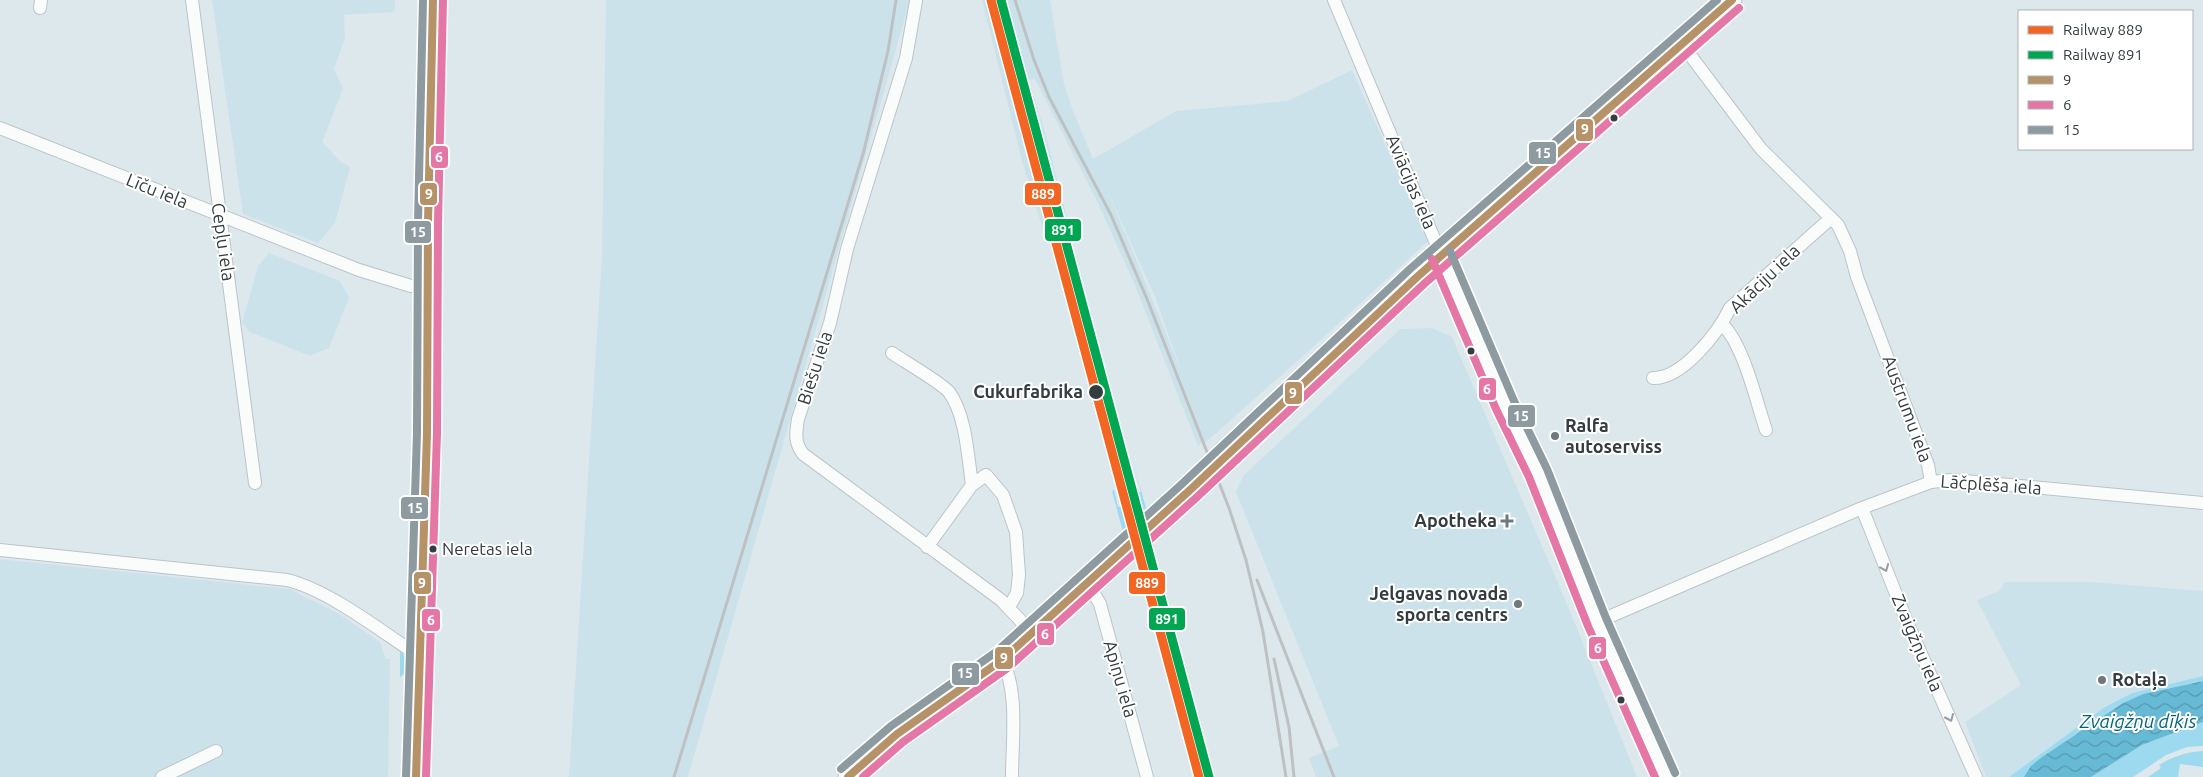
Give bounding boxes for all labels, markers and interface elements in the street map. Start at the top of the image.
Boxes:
legend [2018,10,2193,150]
text: Railway 889 [2063,21,2143,38]
text: Railway 891 [2063,46,2143,63]
text: 9 [2063,71,2071,88]
text: 6 [2063,96,2071,113]
unlabelled marker [1609,113,1619,123]
line badge: 9 [1575,118,1594,142]
text: 9 [1581,121,1589,137]
text: 15 [2063,121,2080,138]
street label: Aviācijas iela [1383,131,1441,232]
line badge: 15 [1528,141,1557,165]
line badge: 6 [430,145,449,169]
text: 15 [1535,145,1551,161]
text: 6 [435,149,443,165]
street label: Līču iela [124,169,191,211]
line badge: 9 [419,182,438,206]
line badge: 889 [1024,182,1062,206]
text: 9 [425,186,433,202]
text: 889 [1031,186,1055,202]
street label: Cepļu iela [209,201,239,282]
line badge: 891 [1044,218,1082,242]
line badge: 15 [404,220,432,244]
text: 891 [1051,222,1075,238]
text: 15 [410,224,426,240]
street label: Akāciju iela [1725,240,1804,317]
street label: Biešu iela [793,328,835,407]
unlabelled marker [1466,346,1476,356]
street label: Austrumu iela [1879,353,1937,465]
line badge: 6 [1478,377,1497,401]
place label: Cukurfabrika [973,381,1083,401]
line badge: 9 [1284,381,1303,405]
text: 6 [1483,381,1491,397]
marker: Cukurfabrika [1087,383,1105,401]
text: 9 [1289,385,1297,401]
line badge: 15 [1507,404,1536,428]
text: 15 [1513,408,1529,424]
place label: Ralfa autoserviss [1565,415,1662,456]
marker: Ralfa autoserviss [1549,430,1561,442]
street label: Lāčplēša iela [1940,470,2042,498]
line badge: 15 [400,496,429,520]
text: 15 [407,500,423,516]
place label: Apotheka [1414,510,1497,530]
marker: Apotheka [1501,515,1513,527]
place label: Neretas iela [442,539,533,558]
marker: Neretas iela [428,544,438,554]
one-way arrow [1880,564,1890,572]
line badge: 9 [413,571,432,595]
line badge: 889 [1128,571,1166,595]
text: 9 [418,575,426,591]
text: 889 [1135,575,1159,591]
place label: Jelgavas novada sporta centrs [1370,583,1508,624]
street label: Zvaigžņu iela [1888,591,1947,694]
marker: Jelgavas novada sporta centrs [1512,598,1524,610]
line badge: 891 [1148,607,1186,631]
line badge: 6 [421,608,441,632]
text: 891 [1155,611,1179,627]
text: 6 [427,612,435,628]
line badge: 6 [1036,622,1055,646]
text: 6 [1041,626,1049,642]
line badge: 6 [1588,636,1607,660]
street label: Apiņu iela [1100,638,1142,720]
text: 6 [1594,640,1602,656]
line badge: 9 [994,646,1014,670]
text: 9 [1000,650,1008,666]
line badge: 15 [951,662,980,686]
text: 15 [957,665,973,681]
place label: Rotaļa [2112,669,2167,690]
marker: Rotaļa [2096,674,2108,686]
unlabelled marker [1616,695,1626,705]
water label: Zvaigžņu dīķis [2079,710,2196,732]
one-way arrow [1943,713,1954,722]

